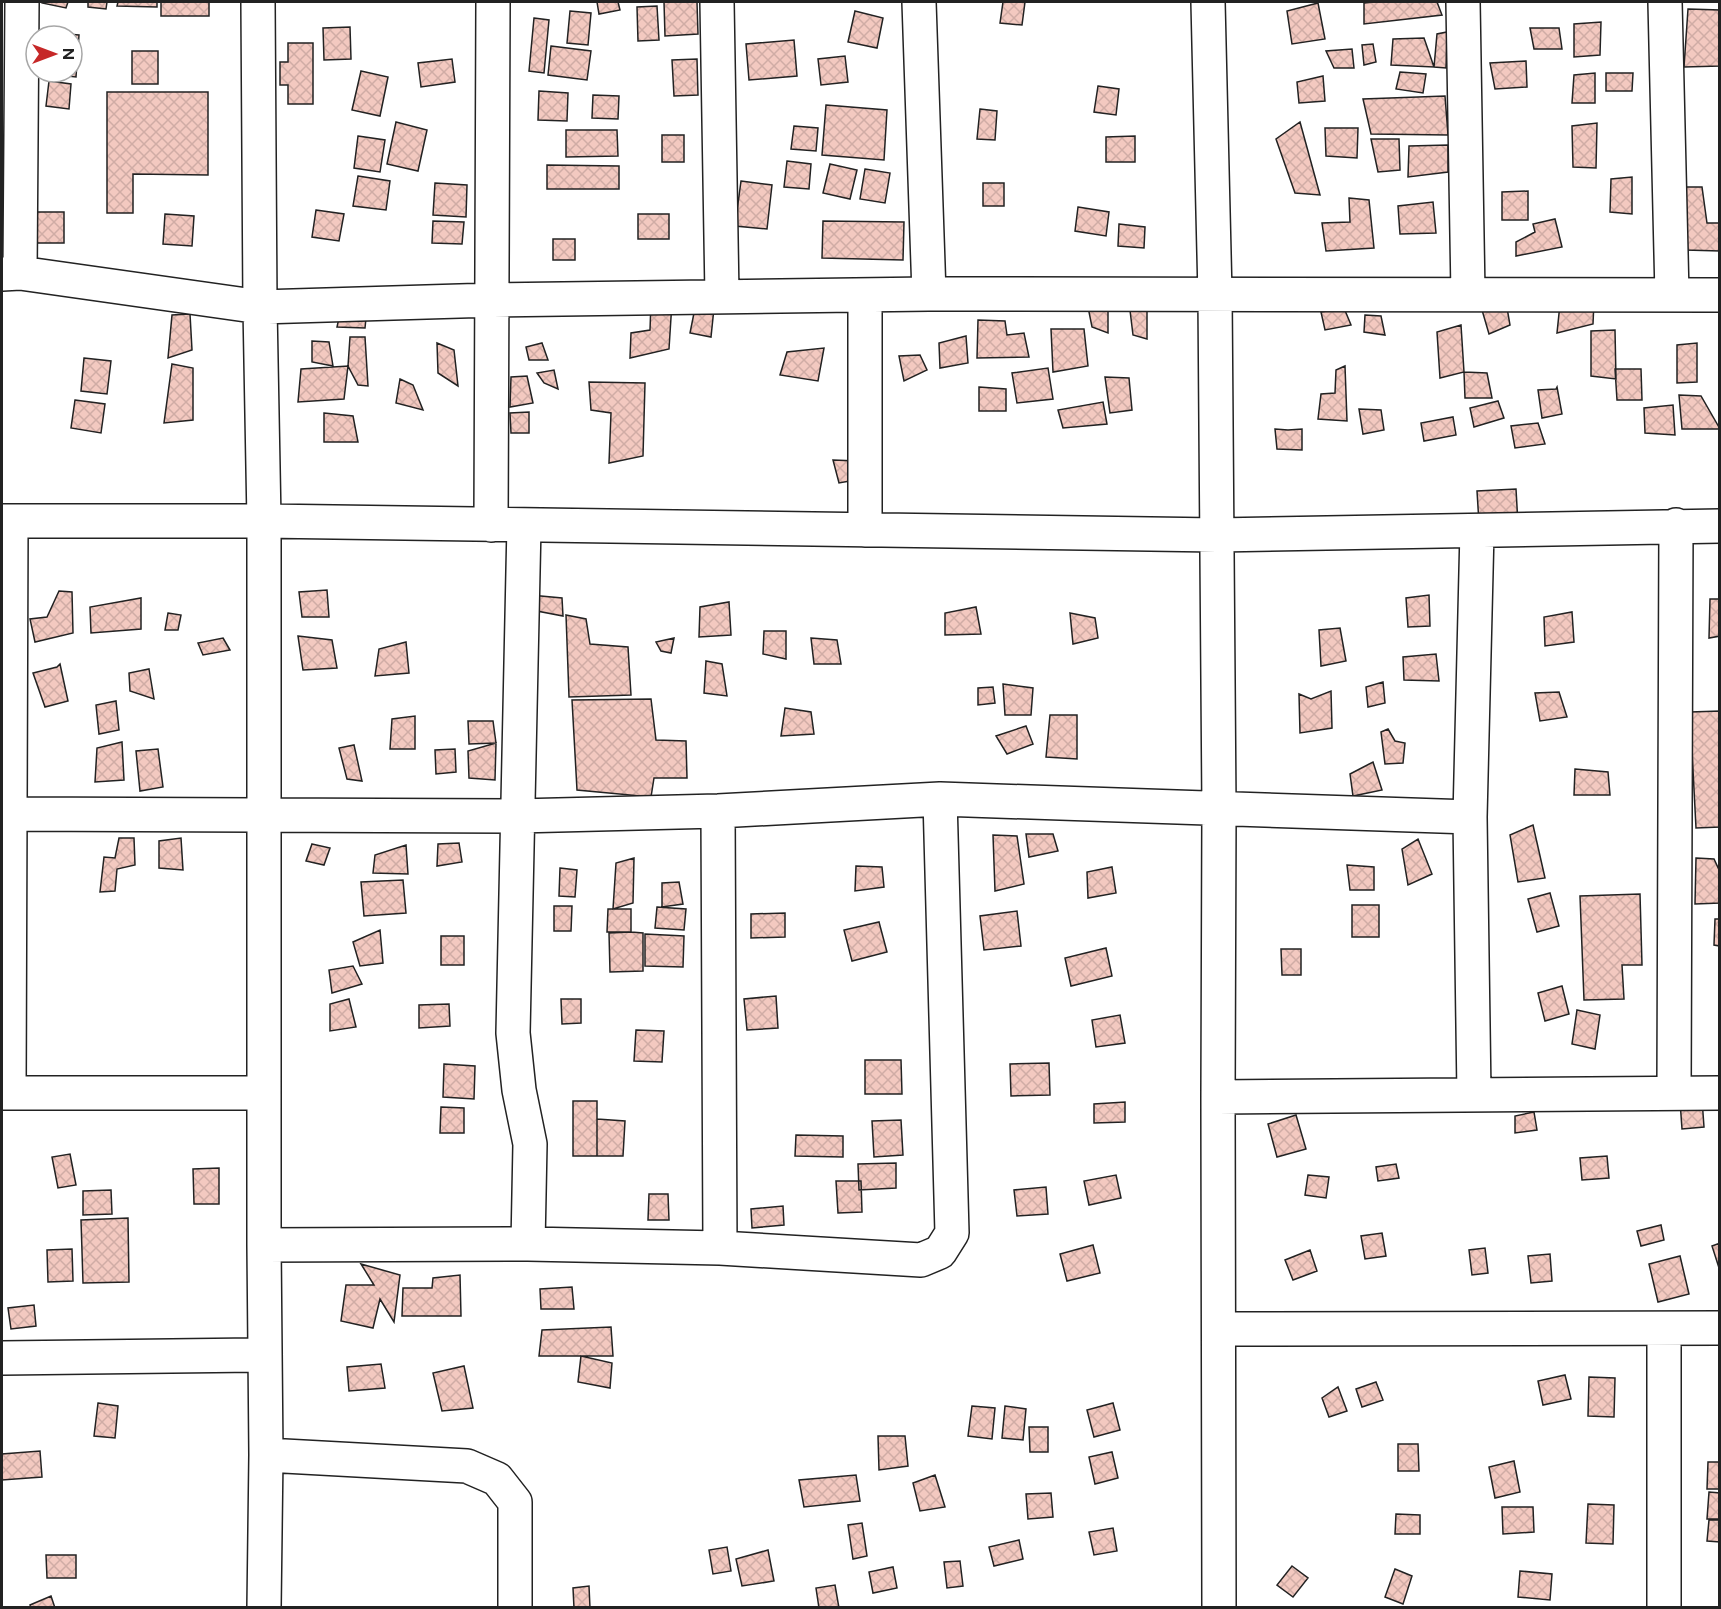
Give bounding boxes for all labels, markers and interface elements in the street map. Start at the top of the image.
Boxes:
north arrow [24,24,84,84]
text: N [59,48,78,60]

